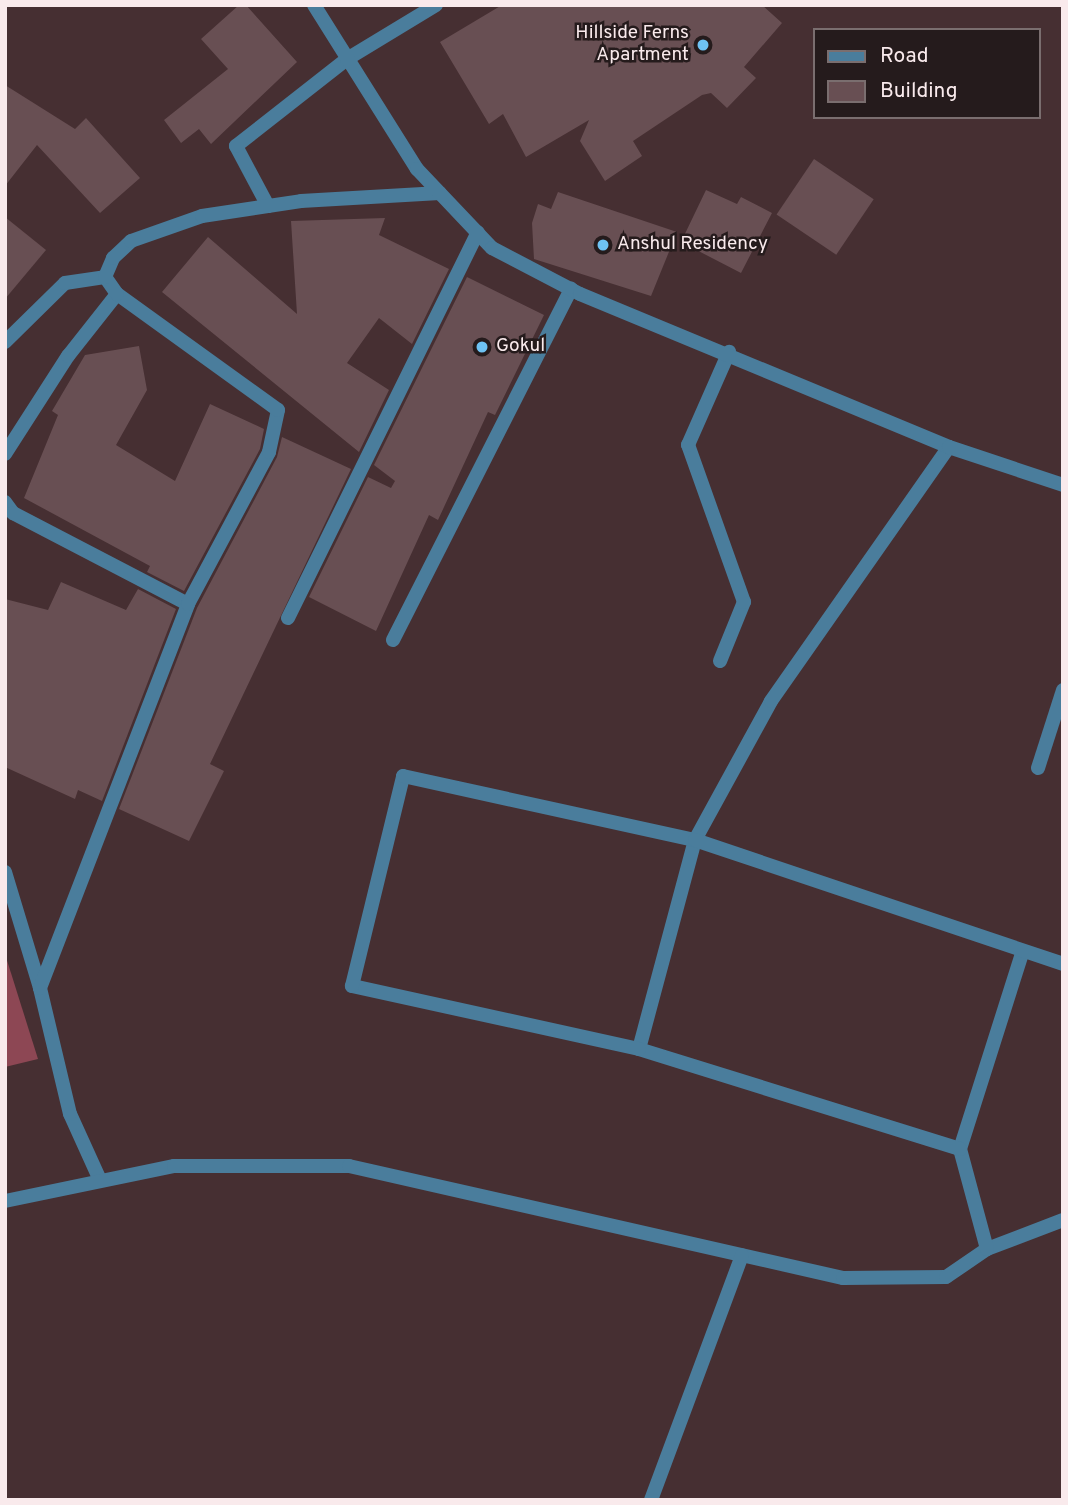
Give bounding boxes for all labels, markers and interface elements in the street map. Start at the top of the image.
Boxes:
place label: Hillside Ferns Apartment [575,23,689,67]
legend [813,28,1040,119]
marker: Hillside Ferns Apartment [695,37,711,53]
text: Road [880,43,929,70]
text: Building [880,78,958,105]
place label: Anshul Residency [617,234,768,256]
marker: Anshul Residency [595,237,611,253]
place label: Gokul [496,336,545,358]
marker: Gokul [474,339,490,355]

